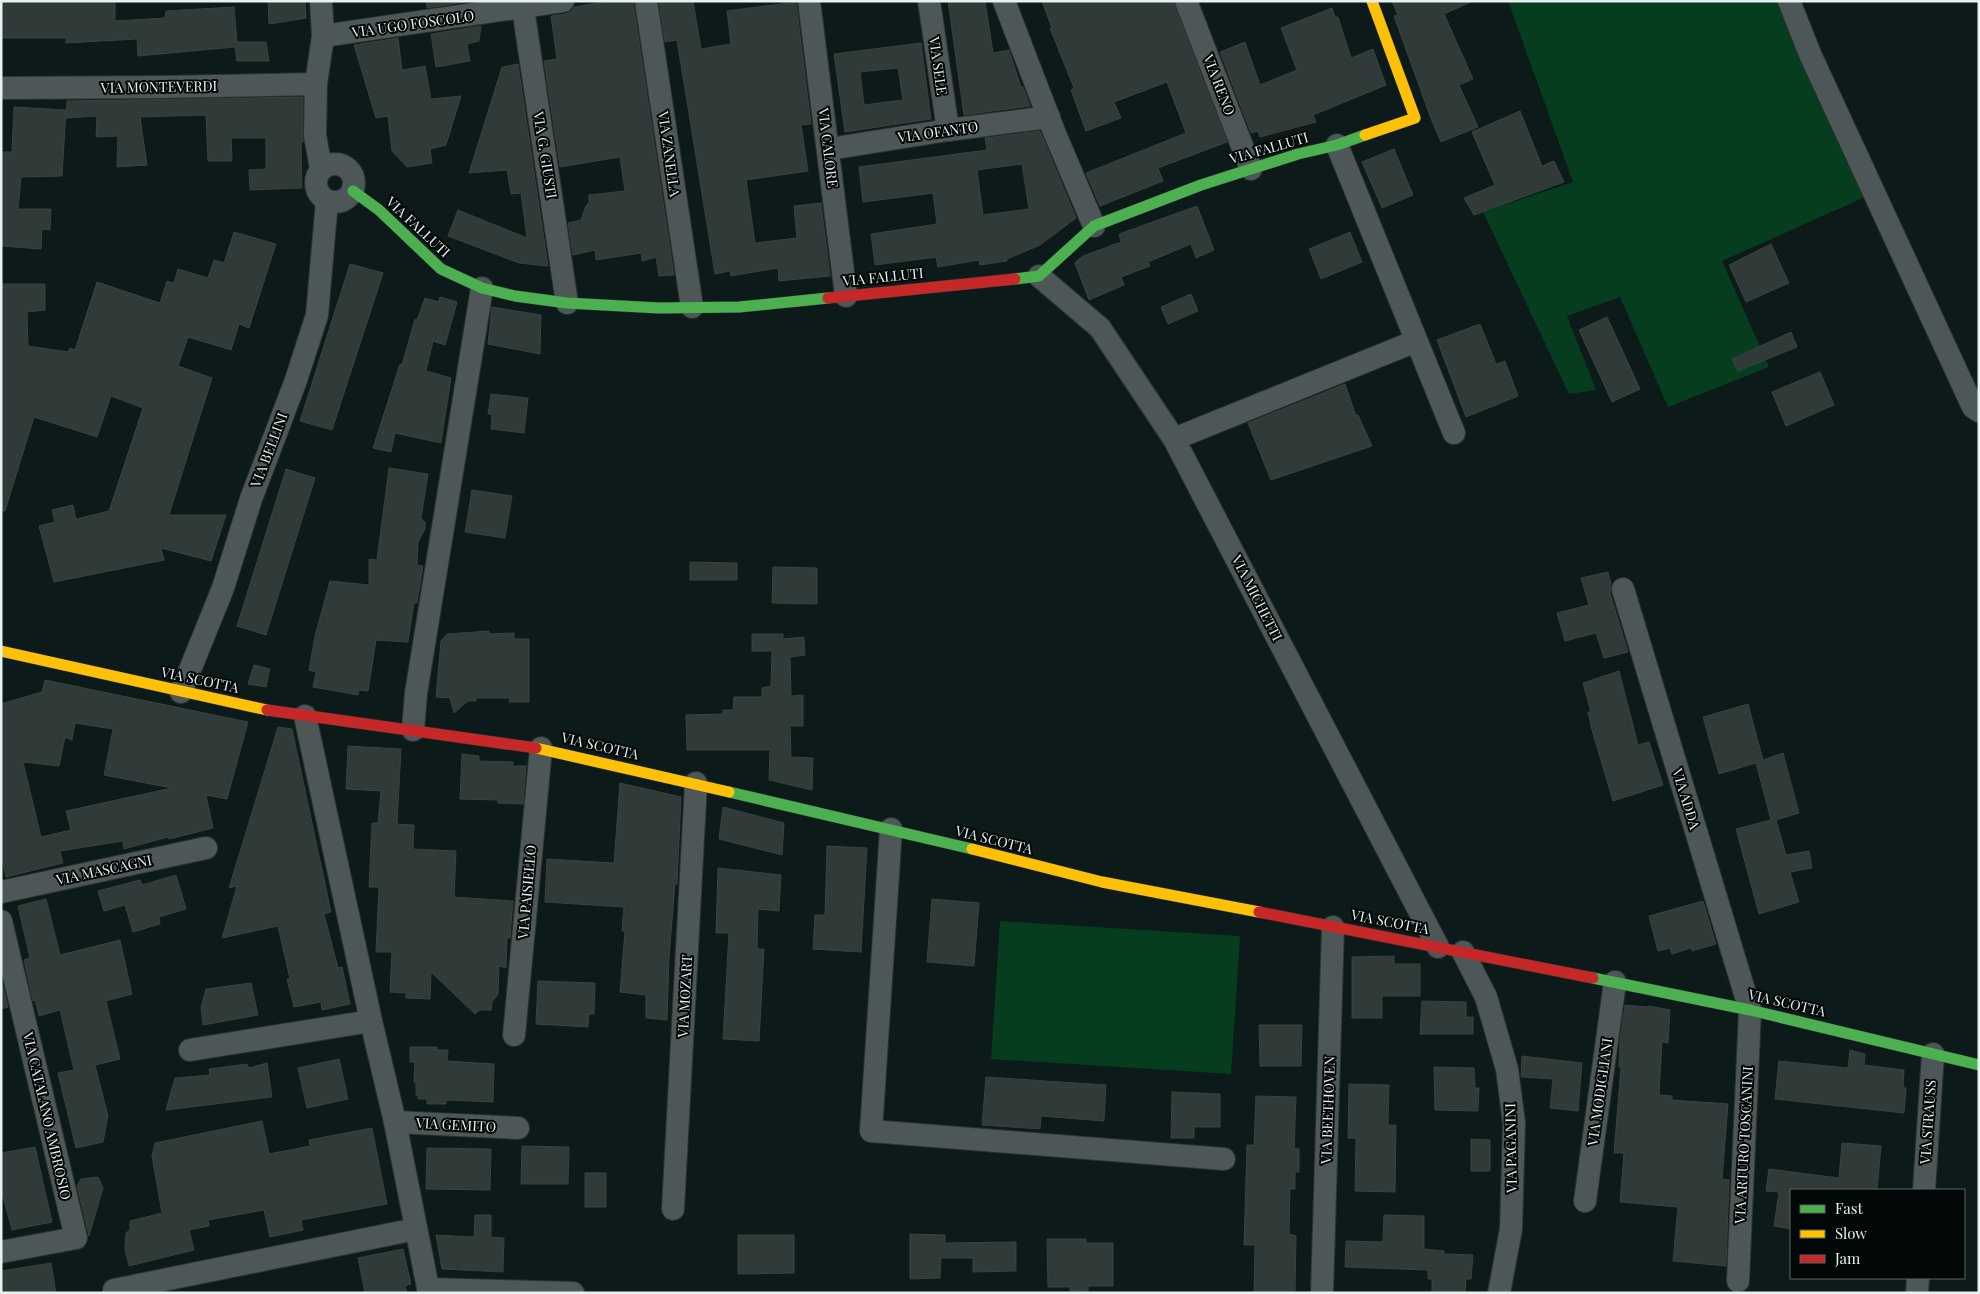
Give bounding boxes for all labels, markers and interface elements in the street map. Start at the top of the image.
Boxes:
street label: VIA UGO FOSCOLO [350,6,475,42]
street label: VIA SELE [925,35,952,96]
street label: VIA RENO [1199,51,1240,118]
street label: VIA MONTEVERDI [100,76,218,97]
street label: VIA CALORE [814,106,843,189]
street label: VIA G. GIUSTI [529,109,562,200]
street label: VIA ZANELLA [654,109,685,198]
street label: VIA OFANTO [896,116,979,147]
street label: VIA FALLUTI [1226,127,1311,168]
street label: VIA FALLUTI [381,191,455,261]
street label: VIA FALLUTI [841,263,925,290]
street label: VIA BELLINI [245,409,292,491]
street label: VIA MICHETTI [1227,551,1287,644]
street label: VIA SCOTTA [159,662,241,697]
street label: VIA SCOTTA [559,727,641,764]
street label: VIA ADDA [1668,765,1705,832]
street label: VIA SCOTTA [953,820,1035,858]
street label: VIA PAISIELLO [513,844,540,941]
street label: VIA MASCAGNI [53,850,154,889]
street label: VIA SCOTTA [1349,904,1431,938]
street label: VIA MOZART [673,954,696,1039]
street label: VIA SCOTTA [1746,984,1828,1021]
street label: VIA CATALANO AMBROSIO [19,1029,76,1202]
street label: VIA MODIGLIANI [1582,1036,1617,1148]
street label: VIA BEETHOVEN [1316,1056,1339,1165]
street label: VIA ARTURO TOSCANINI [1730,1065,1757,1225]
street label: VIA STRAUSS [1915,1079,1940,1166]
street label: VIA PAGANINI [1500,1103,1521,1194]
street label: VIA GEMITO [414,1113,497,1136]
legend [1790,1189,1965,1279]
text: Fast [1835,1198,1864,1218]
text: Slow [1835,1223,1867,1243]
text: Jam [1834,1248,1861,1268]

